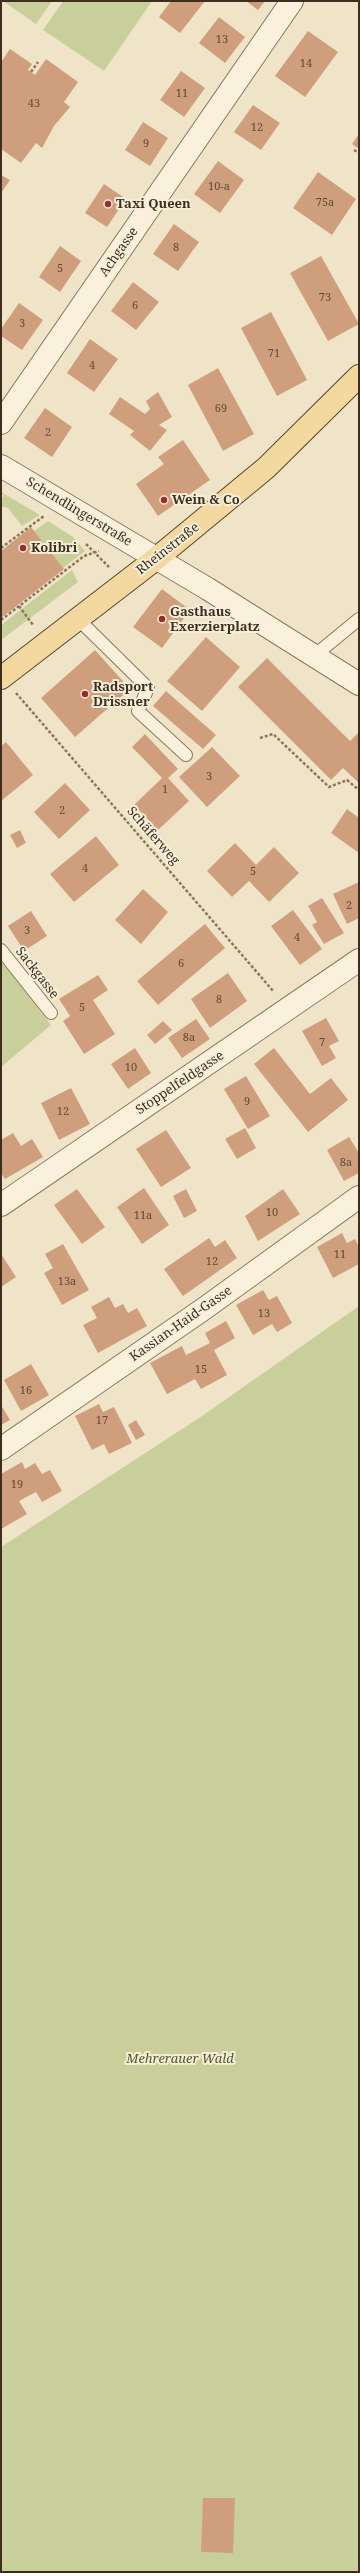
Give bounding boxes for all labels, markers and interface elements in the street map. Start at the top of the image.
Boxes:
house number: 13 [216,33,228,47]
house number: 14 [300,57,312,71]
house number: 11 [176,87,188,101]
house number: 43 [28,97,40,111]
house number: 12 [251,121,263,135]
house number: 9 [143,137,149,151]
house number: 10-a [208,180,230,194]
place label: Taxi Queen [116,196,191,212]
house number: 75a [316,196,334,210]
marker: Taxi Queen [103,199,113,209]
street label: Achgasse [96,224,142,280]
house number: 8 [173,241,179,255]
house number: 5 [57,262,63,276]
house number: 73 [319,291,331,305]
house number: 6 [132,299,138,313]
house number: 3 [19,317,25,331]
house number: 71 [268,347,280,361]
house number: 4 [89,359,95,373]
house number: 69 [215,402,227,416]
house number: 2 [45,426,51,440]
street label: Schendlingerstraße [23,474,135,550]
place label: Wein & Co [172,492,240,508]
marker: Wein & Co [159,495,169,505]
street label: Rheinstraße [134,520,202,578]
place label: Kolibri [31,540,77,556]
marker: Kolibri [18,543,28,553]
place label: Gasthaus Exerzierplatz [170,604,260,635]
marker: Gasthaus Exerzierplatz [157,614,167,624]
place label: Radsport Drissner [93,679,153,710]
marker: Radsport Drissner [80,689,90,699]
house number: 3 [206,770,212,784]
house number: 1 [162,783,168,797]
house number: 2 [59,804,65,818]
street label: Schäferweg [123,804,183,868]
house number: 4 [82,862,88,876]
house number: 5 [250,865,256,879]
house number: 2 [346,899,352,913]
house number: 3 [24,924,30,938]
house number: 4 [294,931,300,945]
street label: Sackgasse [12,944,62,1002]
house number: 6 [178,957,184,971]
house number: 8 [216,993,222,1007]
house number: 5 [79,1001,85,1015]
house number: 8a [183,1031,195,1045]
house number: 7 [319,1036,325,1050]
street label: Stoppelfeldgasse [133,1048,227,1118]
house number: 10 [125,1061,137,1075]
house number: 9 [244,1095,250,1109]
house number: 12 [57,1105,69,1119]
house number: 8a [340,1156,352,1170]
house number: 10 [266,1206,278,1220]
house number: 11a [134,1209,152,1223]
house number: 11 [334,1248,346,1262]
house number: 12 [206,1255,218,1269]
house number: 13a [58,1275,76,1289]
street label: Kassian-Haid-Gasse [127,1283,235,1365]
house number: 13 [258,1307,270,1321]
house number: 15 [195,1363,207,1377]
house number: 16 [20,1384,32,1398]
house number: 17 [96,1414,108,1428]
house number: 19 [11,1478,23,1492]
park label: Mehrerauer Wald [126,2051,234,2067]

